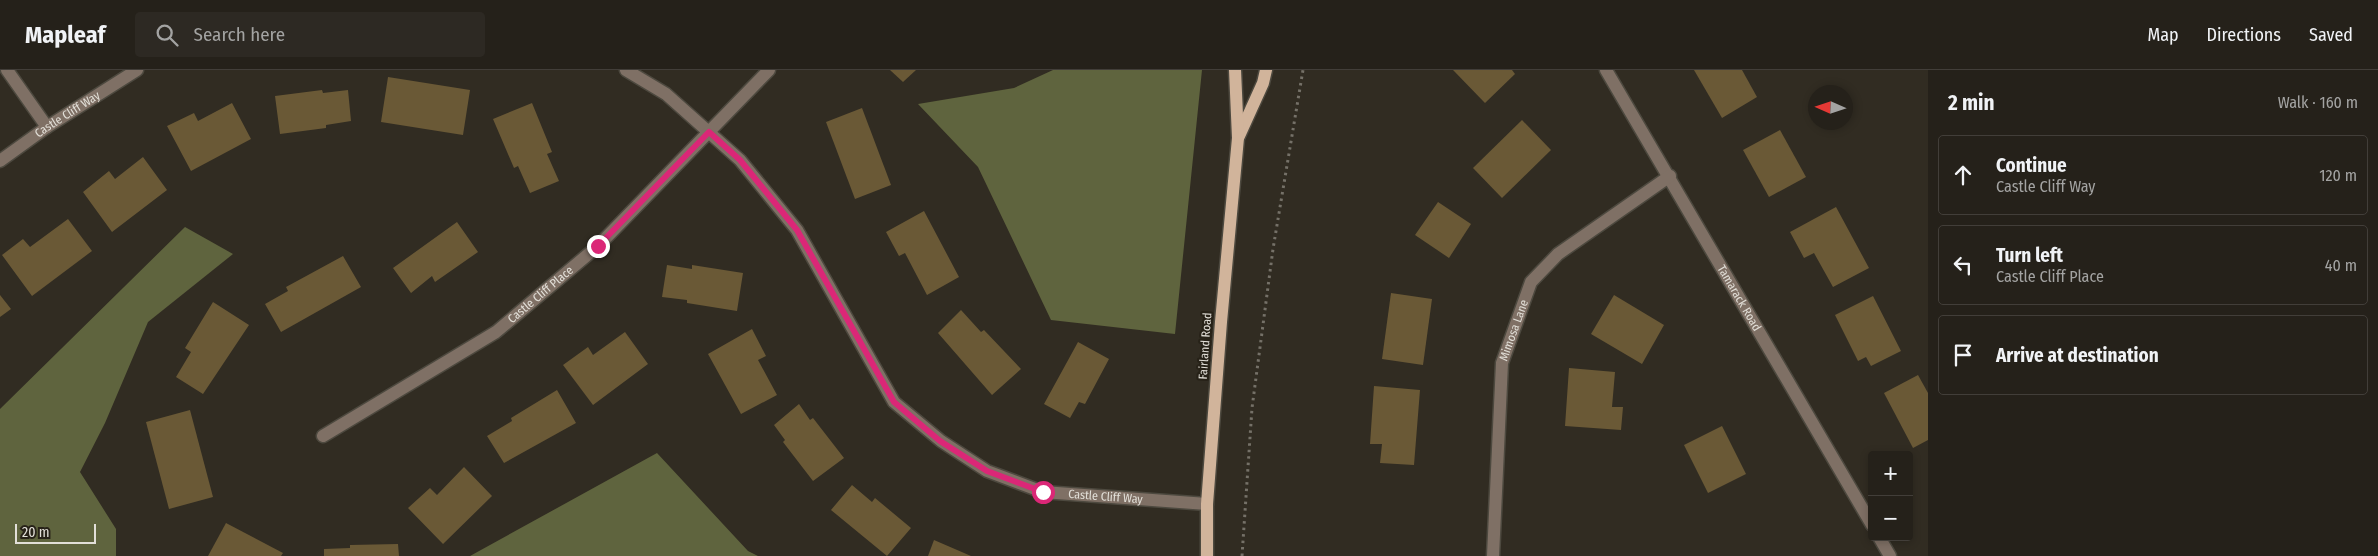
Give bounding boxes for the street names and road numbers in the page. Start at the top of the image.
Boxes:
street label: Castle Cliff Way [32,88,103,140]
street label: Tamarack Road [1714,262,1764,333]
street label: Castle Cliff Place [505,263,576,326]
street label: Mimosa Lane [1496,298,1531,363]
street label: Fairland Road [1196,312,1214,380]
street label: Castle Cliff Way [1068,487,1144,506]

